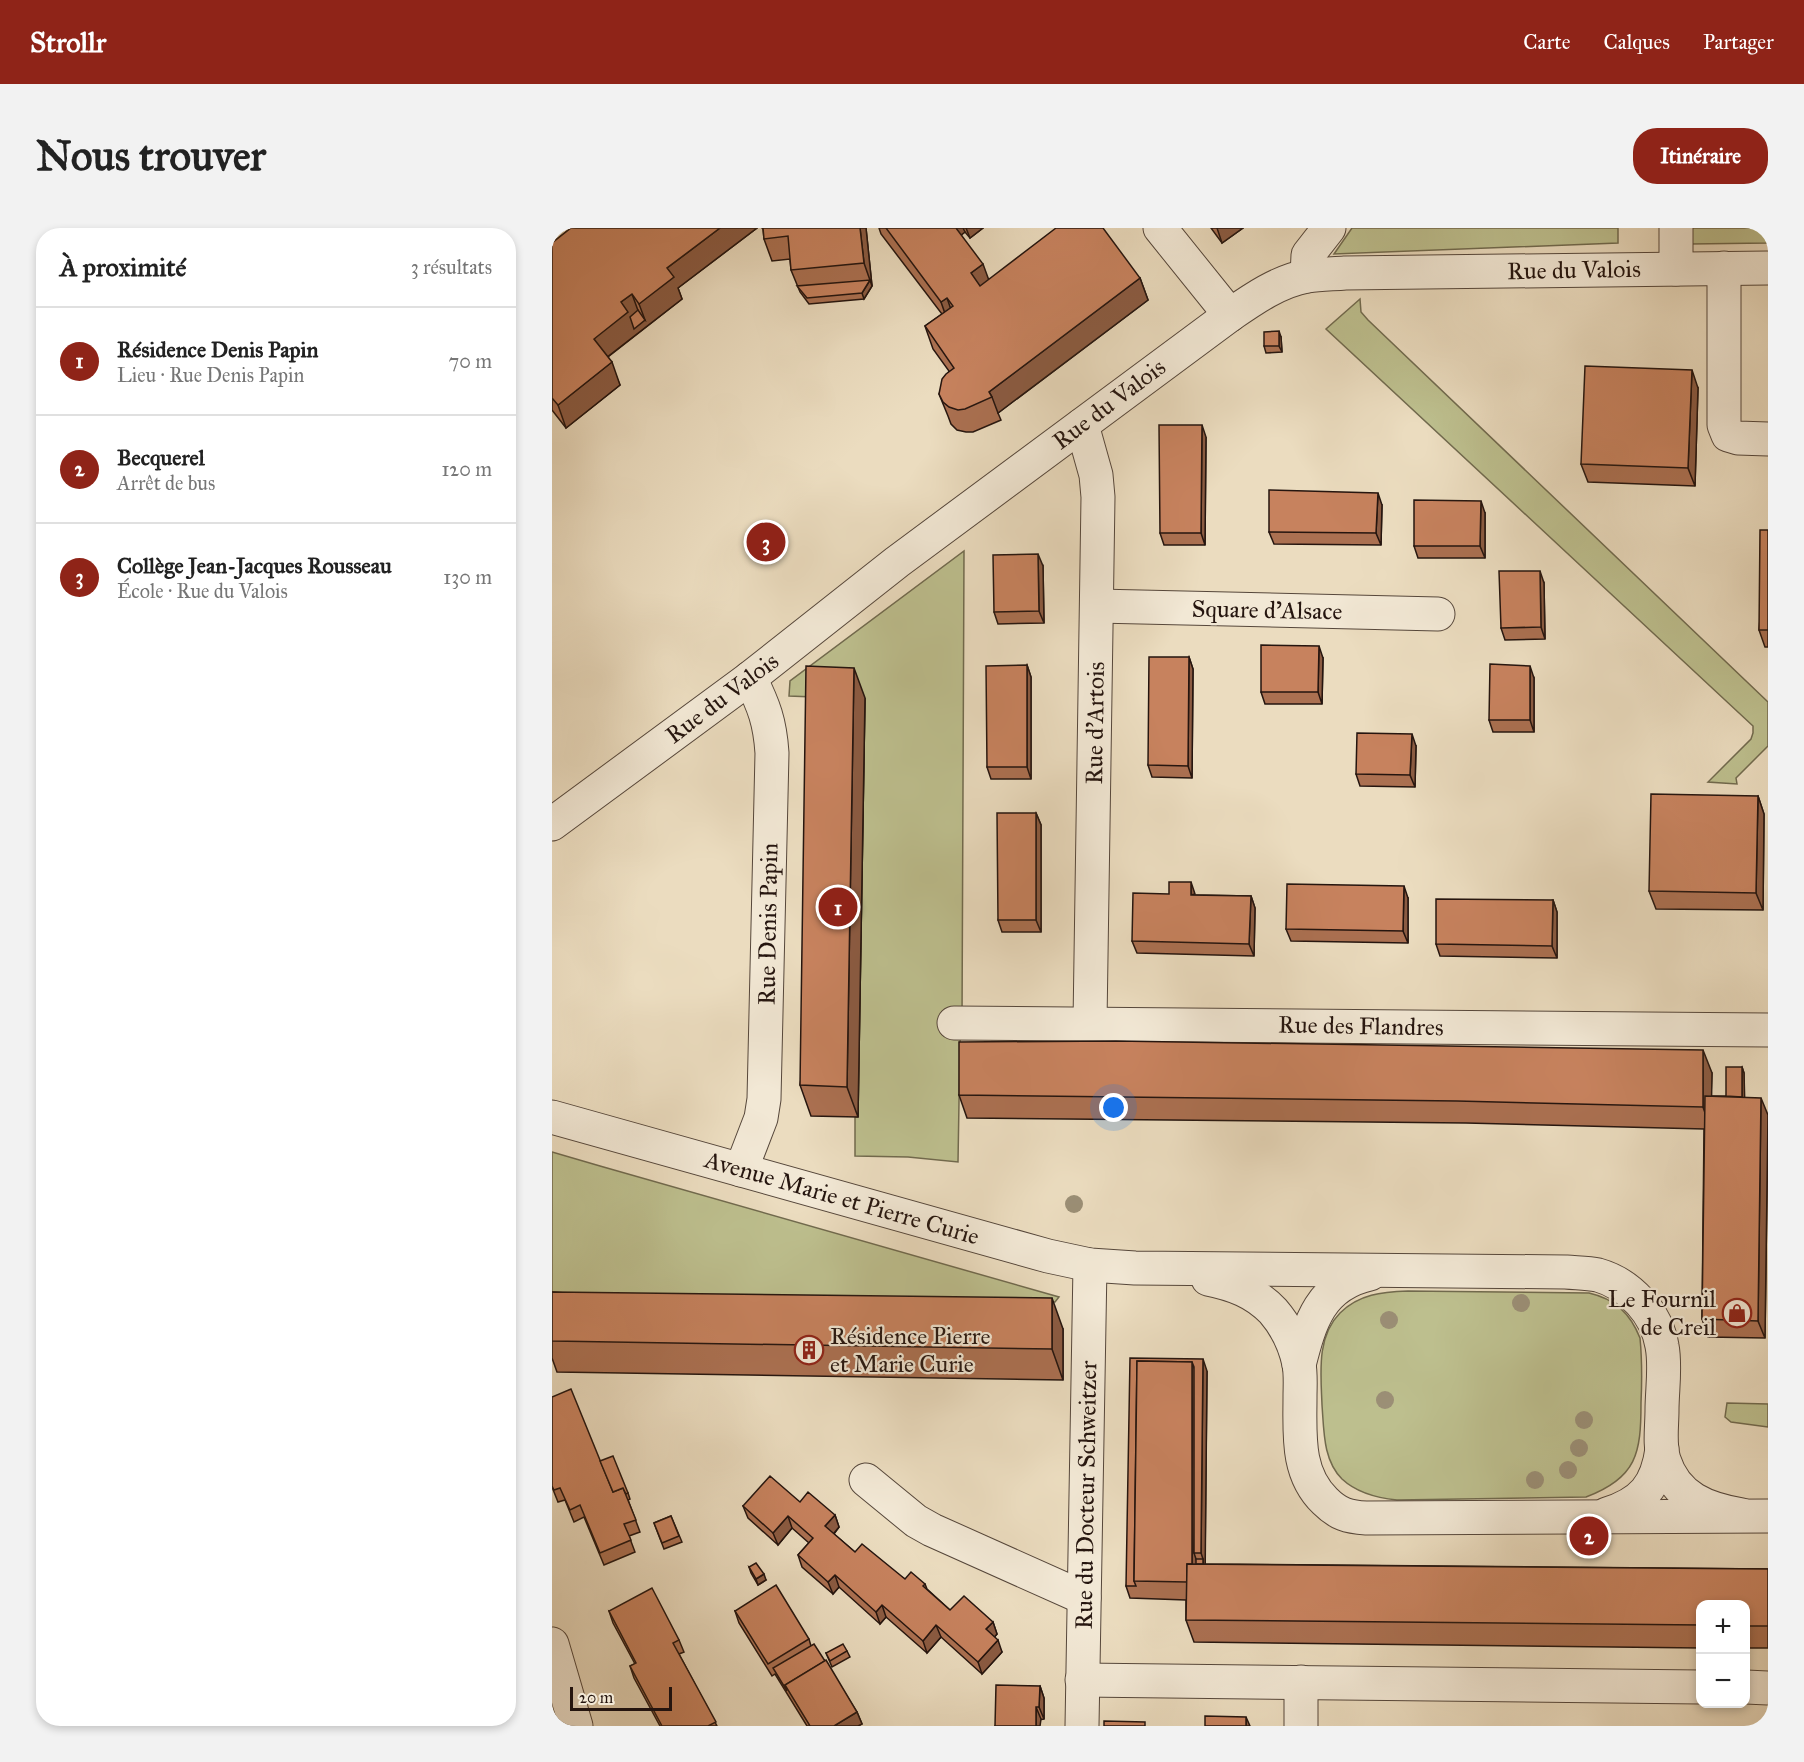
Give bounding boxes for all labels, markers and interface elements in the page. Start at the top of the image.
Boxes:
text: Strollr [30,25,106,60]
text: Carte [1523,29,1570,55]
text: Calques [1603,29,1670,55]
text: Partager [1703,29,1774,55]
button: Itinéraire [1633,128,1768,184]
text: Nous trouver [36,130,266,182]
text: À proximité [60,251,186,283]
street label: Rue du Valois [1507,254,1641,286]
text: 3 résultats [411,255,492,279]
text: Résidence Denis Papin [117,336,318,363]
text: 1 [76,349,83,373]
text: 70 m [449,349,492,373]
street label: Rue du Valois [1047,352,1171,456]
text: Lieu · Rue Denis Papin [117,363,304,387]
text: Becquerel [117,444,205,471]
text: 2 [75,457,84,481]
text: 120 m [441,457,492,481]
text: Arrêt de bus [117,471,215,495]
pin: 3 [746,520,786,564]
text: Collège Jean-Jacques Rousseau [117,552,392,579]
text: 3 [76,565,84,589]
text: 130 m [443,565,492,589]
text: École · Rue du Valois [117,579,288,603]
street label: Square d'Alsace [1191,594,1343,626]
street label: Rue du Valois [660,646,784,750]
street label: Rue d'Artois [1079,661,1111,785]
street label: Rue Denis Papin [752,843,784,1005]
pin: 1 [818,884,858,930]
street label: Rue des Flandres [1278,1010,1444,1042]
your location [1099,1093,1128,1122]
street label: Avenue Marie et Pierre Curie [700,1144,983,1252]
place label: Le Fournil de Creil [1608,1284,1717,1342]
shop icon: Le Fournil de Creil [1721,1297,1753,1329]
place label: Résidence Pierre et Marie Curie [830,1321,990,1379]
building icon: Résidence Pierre et Marie Curie [793,1334,825,1366]
street label: Rue du Docteur Schweitzer [1069,1360,1103,1630]
pin: 2 [1570,1514,1608,1558]
map controls [1696,1600,1750,1708]
button: + [1696,1600,1750,1654]
button: − [1696,1654,1750,1708]
scale bar [570,1684,672,1712]
text: 20 m [579,1688,613,1707]

